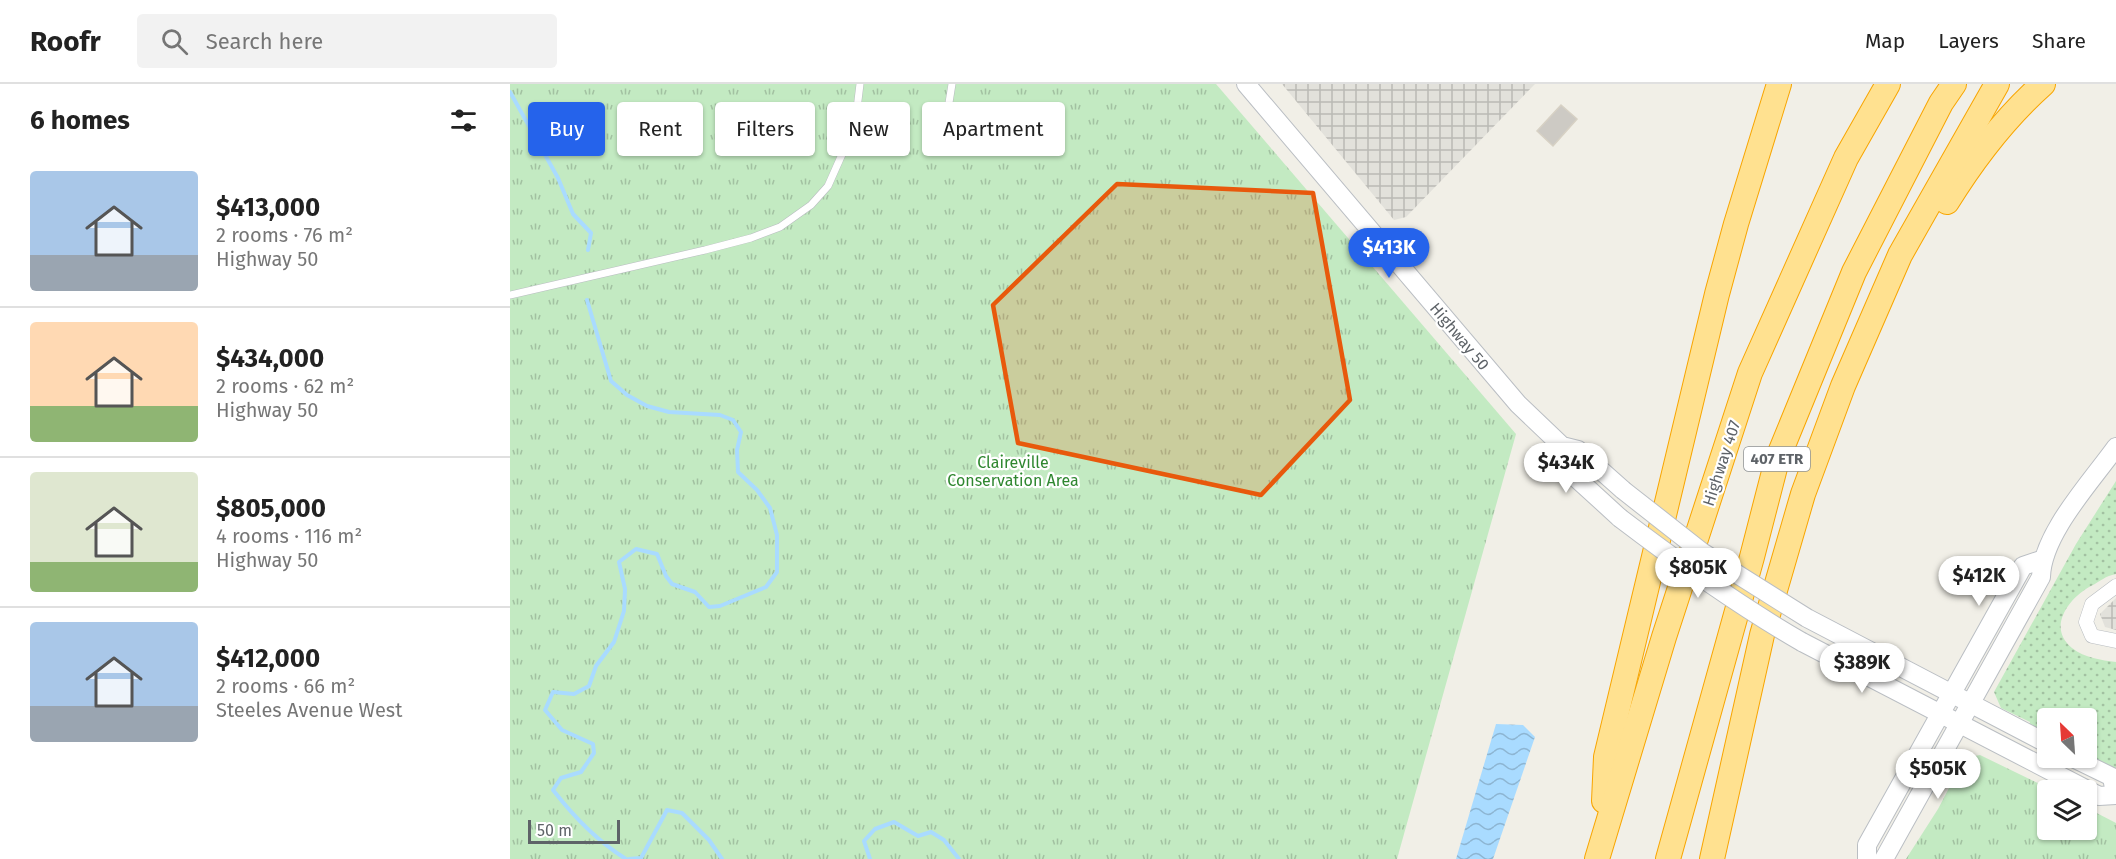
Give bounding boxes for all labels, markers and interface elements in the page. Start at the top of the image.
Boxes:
search box [137,14,557,68]
text: Roofr [30,25,101,58]
icon: search [158,25,191,58]
text: Search here [206,28,323,55]
text: Map [1865,28,1905,54]
text: Layers [1938,28,1999,54]
text: Share [2032,28,2086,54]
chip: Buy [528,102,605,156]
chip: Rent [617,102,703,156]
chip: Filters [715,102,815,156]
chip: New [827,102,910,156]
chip: Apartment [922,102,1065,156]
icon: filters [447,104,480,137]
text: 6 homes [30,105,130,136]
text: $413,000 [216,192,320,223]
icon: home [78,195,150,267]
text: 2 rooms · 76 m² [216,223,353,247]
pin: $413K [1347,228,1431,279]
text: $413K [1362,235,1416,259]
text: Highway 50 [216,247,318,271]
street label: Highway 50 [1426,299,1493,374]
text: $434,000 [216,343,324,374]
icon: home [78,346,150,418]
text: 2 rooms · 62 m² [216,374,354,398]
text: Highway 50 [216,398,318,422]
street label: Highway 407 [1699,418,1744,508]
pin: $434K [1524,443,1608,494]
road number: 407 ETR [1744,447,1810,471]
text: $434K [1538,450,1594,474]
park label: Claireville Conservation Area [947,453,1079,490]
text: $805,000 [216,493,326,524]
icon: home [78,496,150,568]
text: 4 rooms · 116 m² [216,524,362,548]
text: Highway 50 [216,548,318,572]
pin: $805K [1656,548,1740,599]
text: $805K [1669,555,1727,579]
pin: $412K [1937,556,2021,607]
text: $412K [1952,563,2006,587]
text: $412,000 [216,643,320,674]
pin: $389K [1820,643,1904,694]
icon: home [78,646,150,718]
text: $389K [1834,650,1890,674]
text: 2 rooms · 66 m² [216,674,355,698]
text: Steeles Avenue West [216,698,402,722]
north arrow [2037,708,2097,768]
map controls [2037,708,2097,840]
pin: $505K [1896,749,1980,800]
text: $505K [1910,756,1966,780]
button: layers [2037,780,2097,840]
scale bar [528,817,620,844]
text: 50 m [537,821,572,840]

